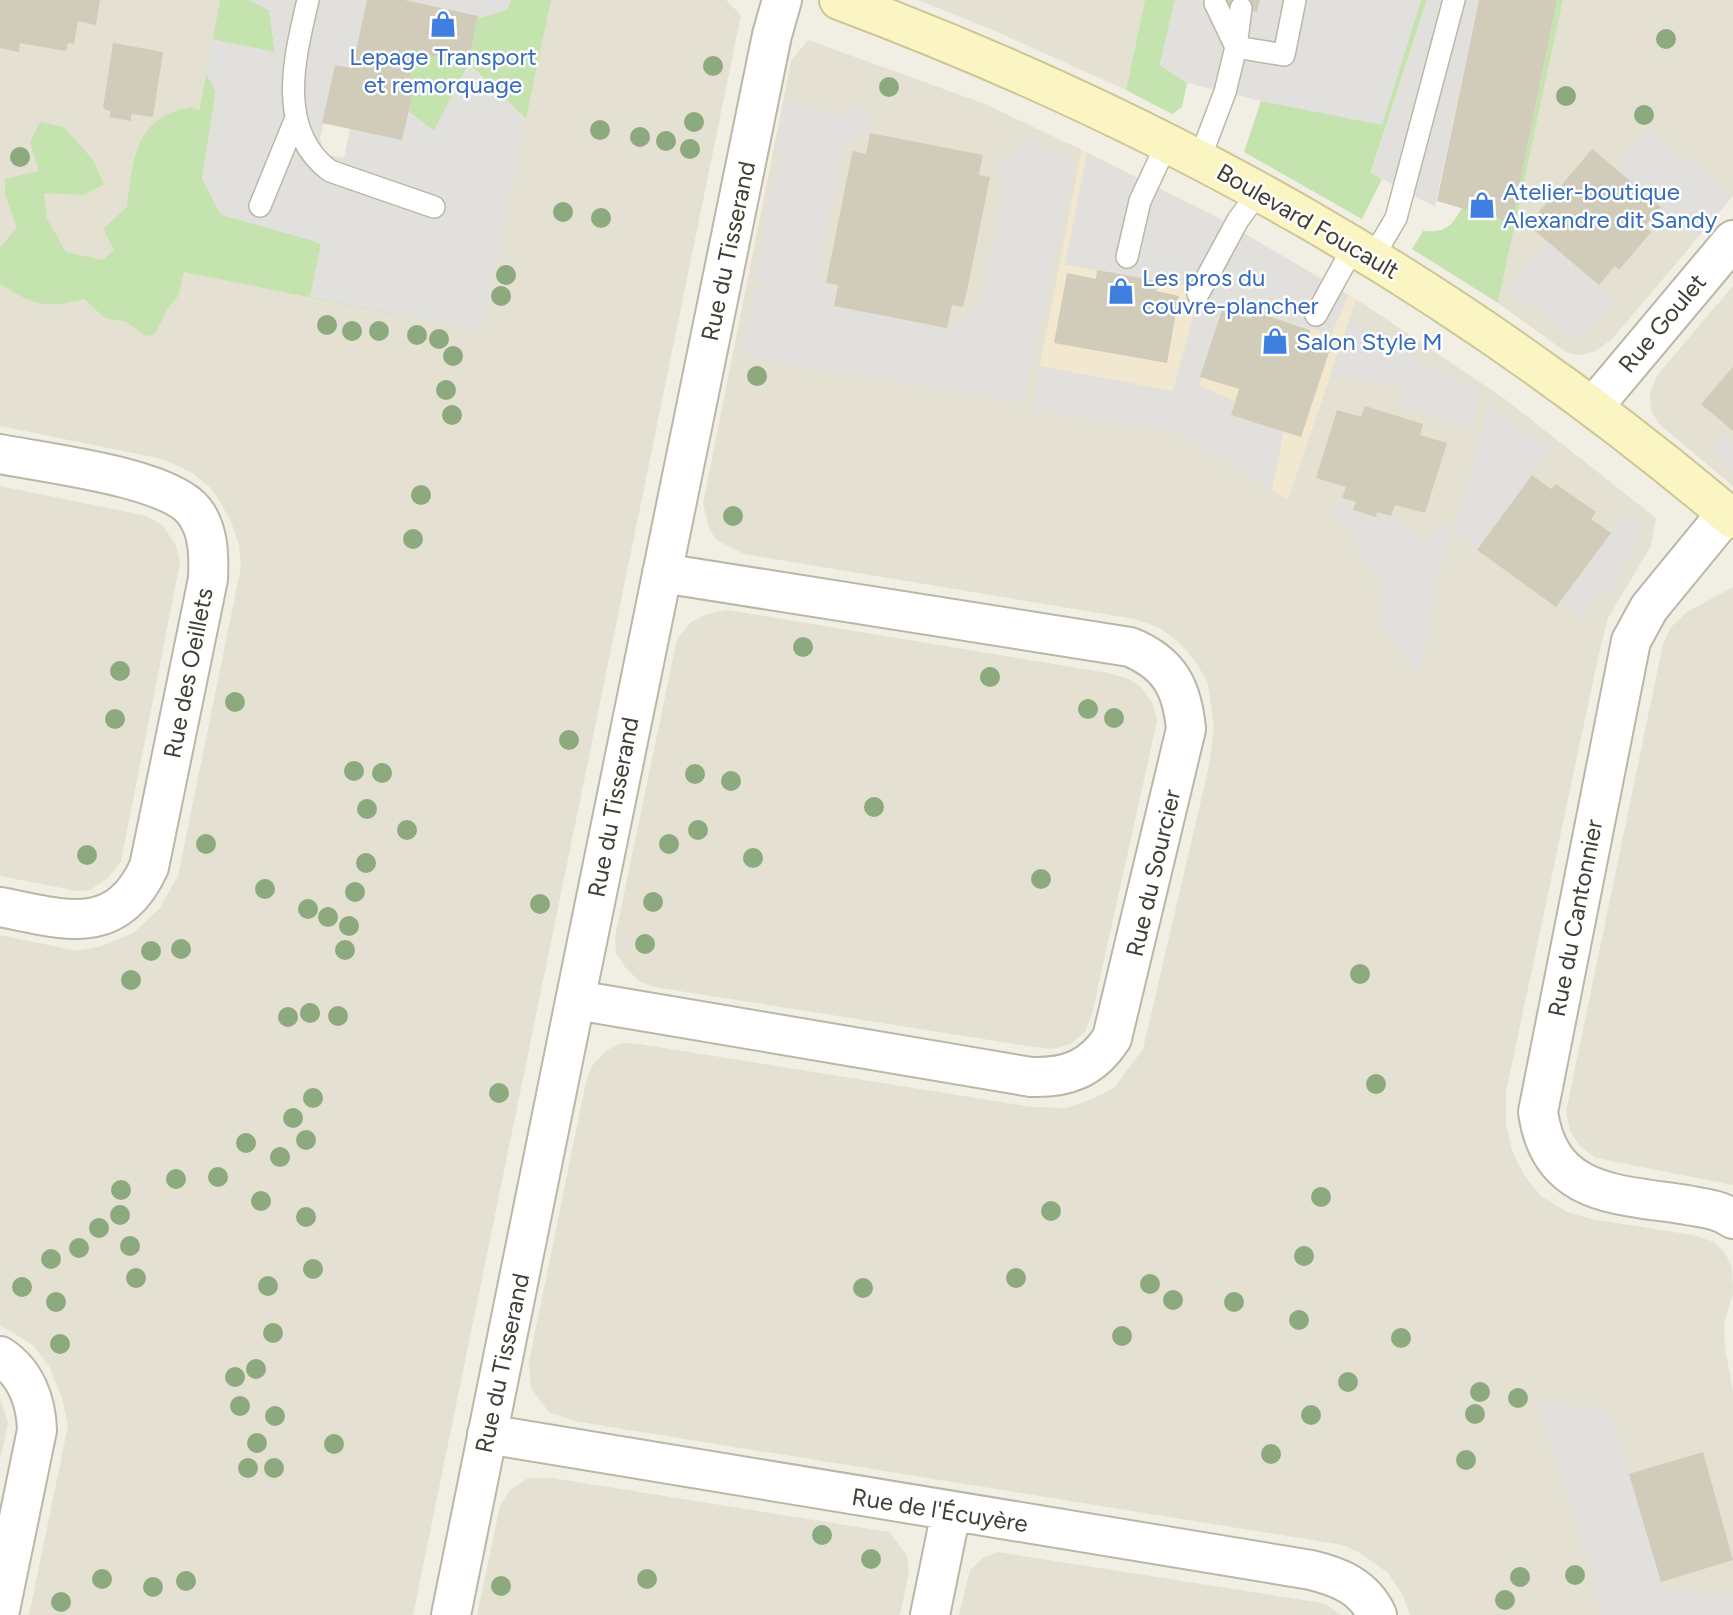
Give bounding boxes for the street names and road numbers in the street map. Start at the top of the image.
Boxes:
street label: Boulevard Foucault [1212,157,1404,285]
street label: Rue du Tisserand [695,159,761,343]
street label: Rue Goulet [1612,268,1712,378]
street label: Rue des Oeillets [157,585,219,761]
street label: Rue du Tisserand [581,714,645,900]
street label: Rue du Sourcier [1120,787,1186,959]
street label: Rue du Cantonnier [1542,817,1608,1019]
street label: Rue du Tisserand [469,1271,535,1455]
street label: Rue de l'Écuyère [850,1482,1030,1538]

